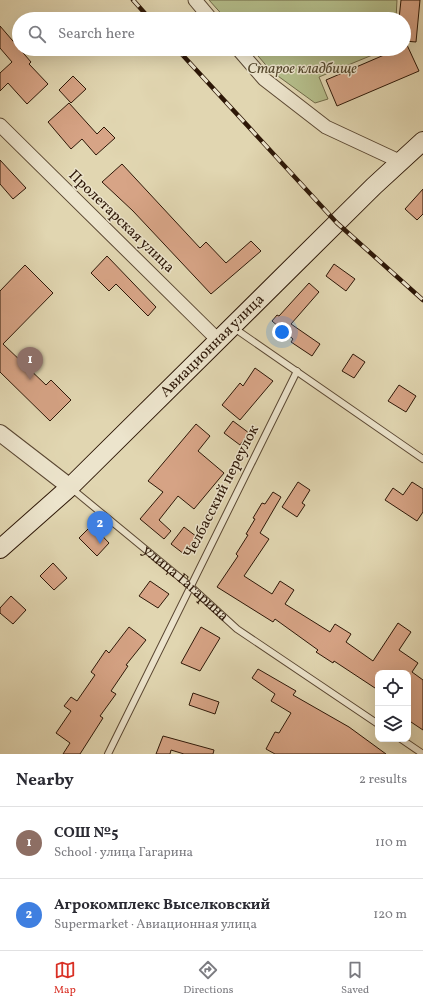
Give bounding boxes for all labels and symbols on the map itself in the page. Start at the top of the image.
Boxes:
park label: Старое кладбище [247,59,357,80]
street label: Пролетарская улица [63,166,179,278]
street label: Авиационная улица [156,290,269,402]
your location [272,322,292,342]
pin: 1 [17,347,43,380]
street label: Челбасский переулок [179,422,265,562]
pin: 2 [87,511,113,544]
street label: улица Гагарина [138,540,233,627]

